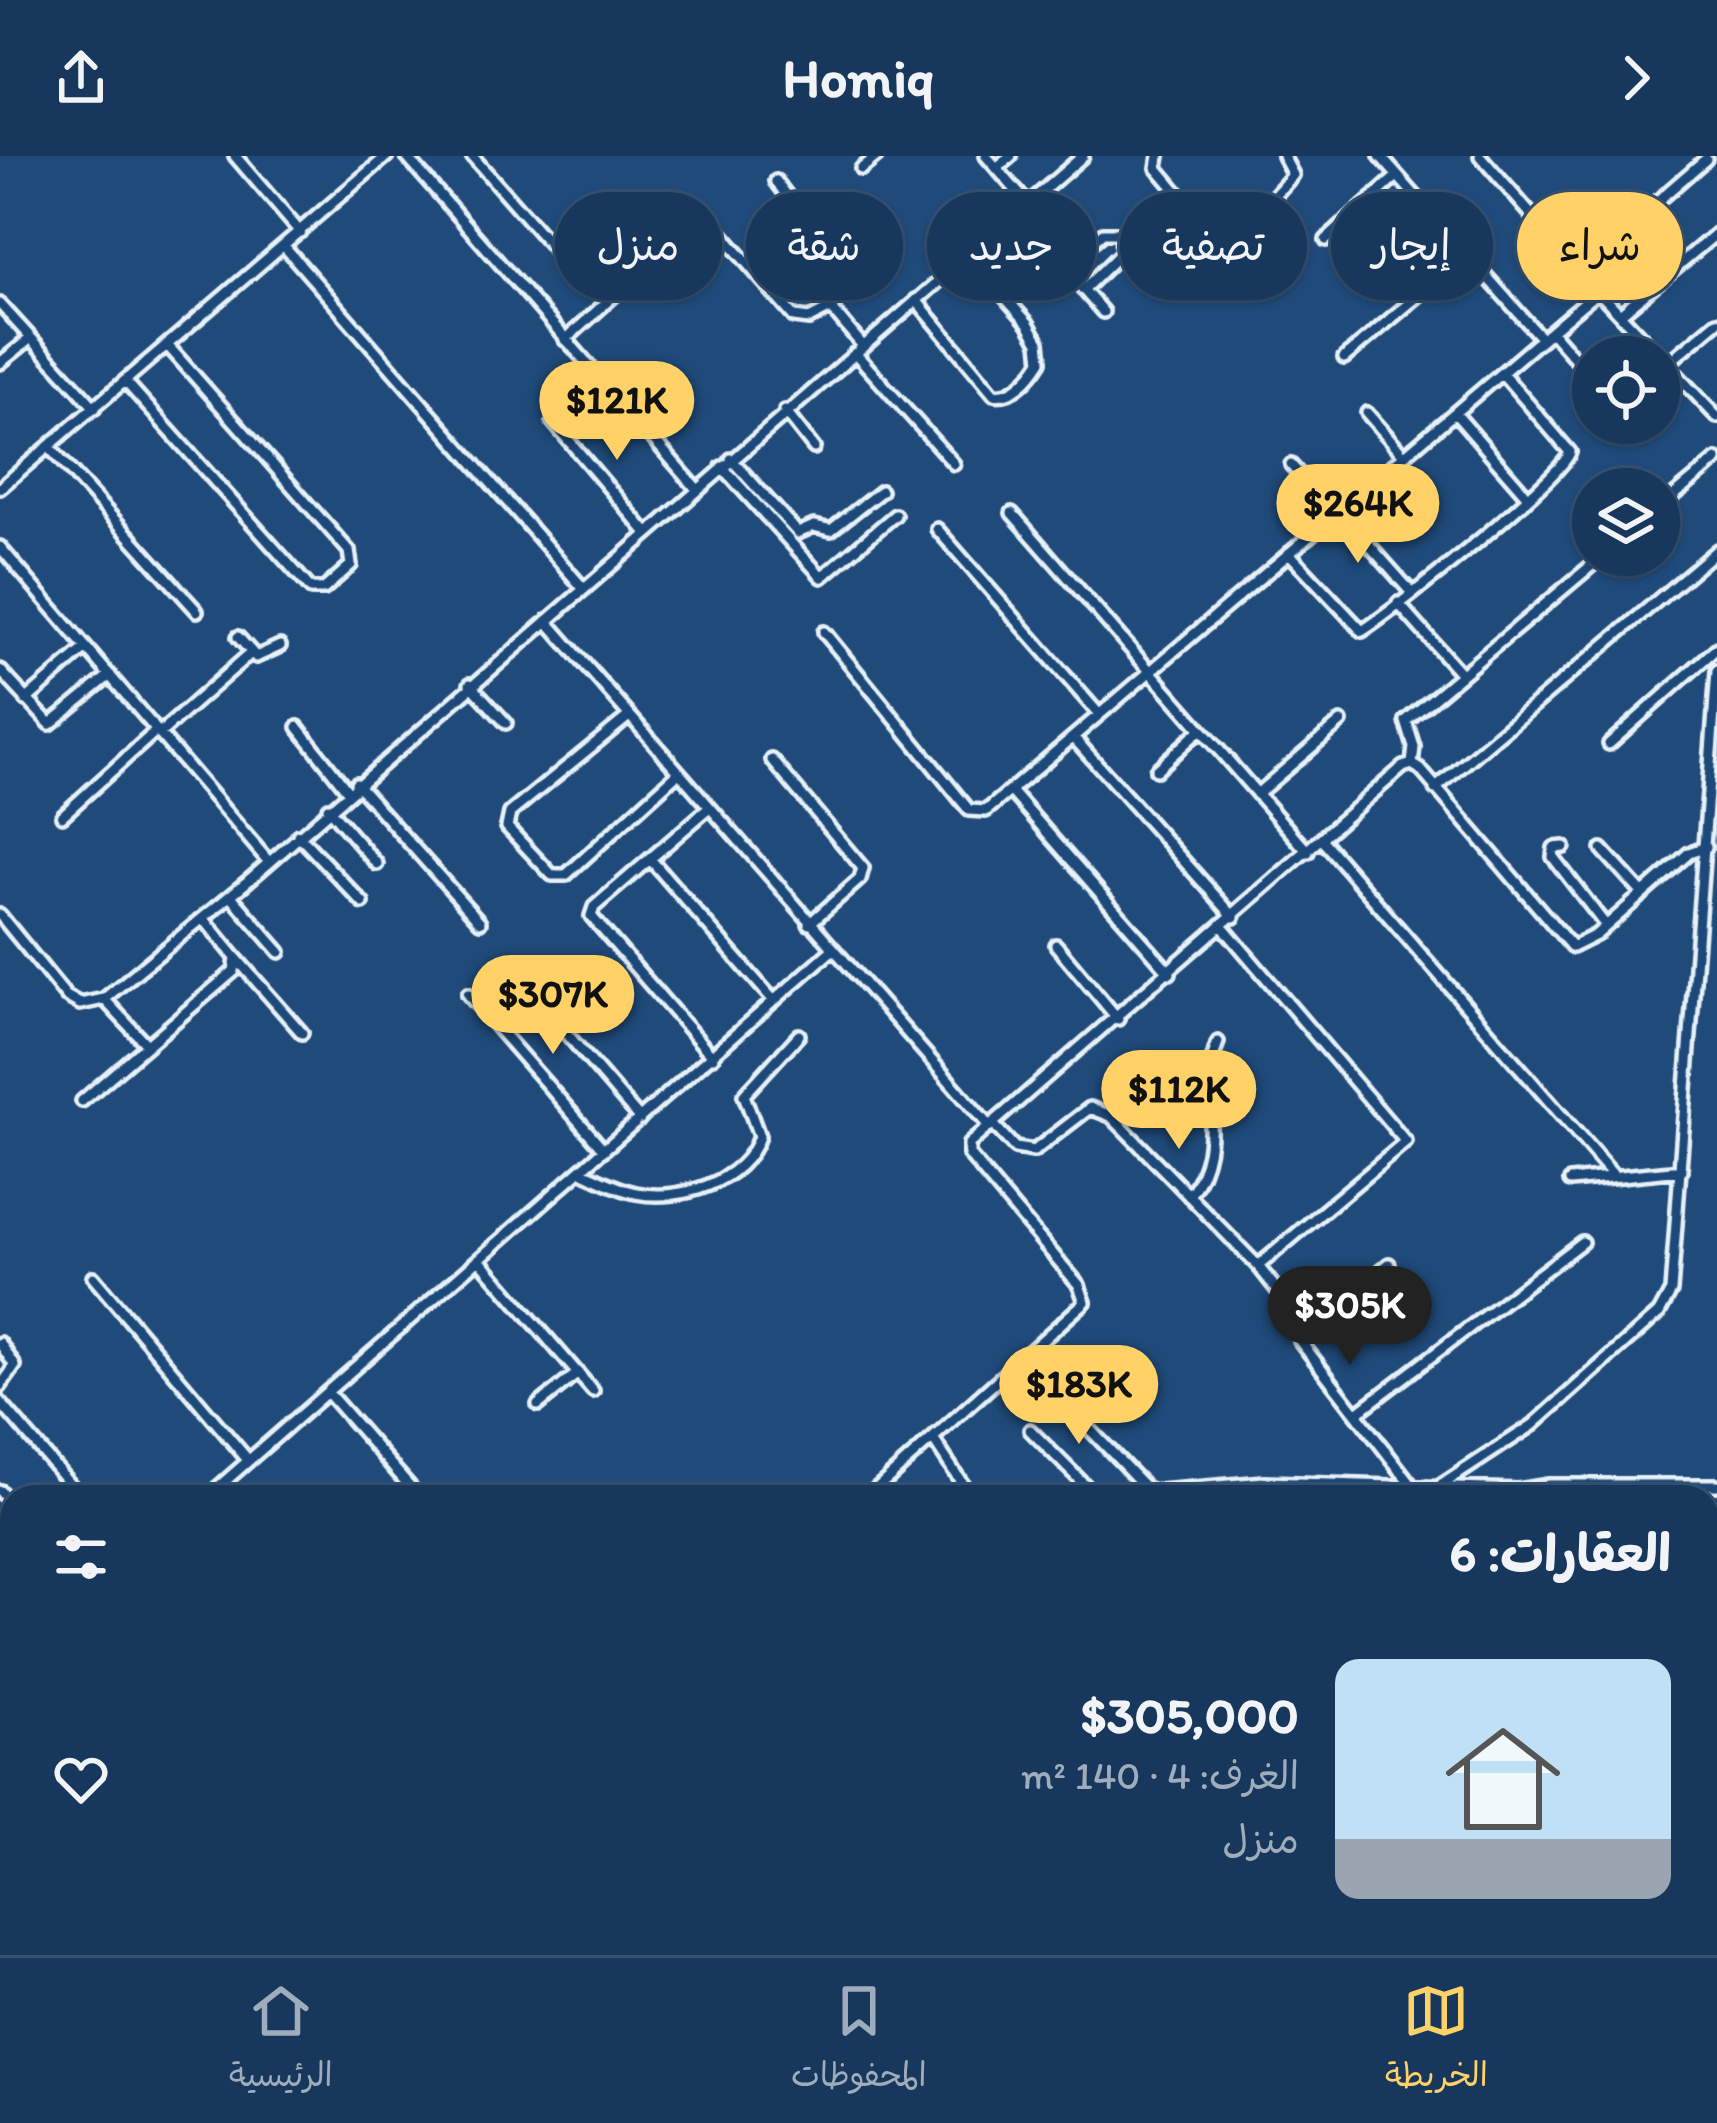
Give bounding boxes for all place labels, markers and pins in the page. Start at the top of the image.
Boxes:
pin: $121K [533,361,701,463]
pin: $264K [1274,464,1442,566]
pin: $307K [469,955,637,1057]
pin: $112K [1095,1050,1263,1152]
pin: $305K [1266,1266,1434,1368]
pin: $183K [995,1345,1163,1447]

